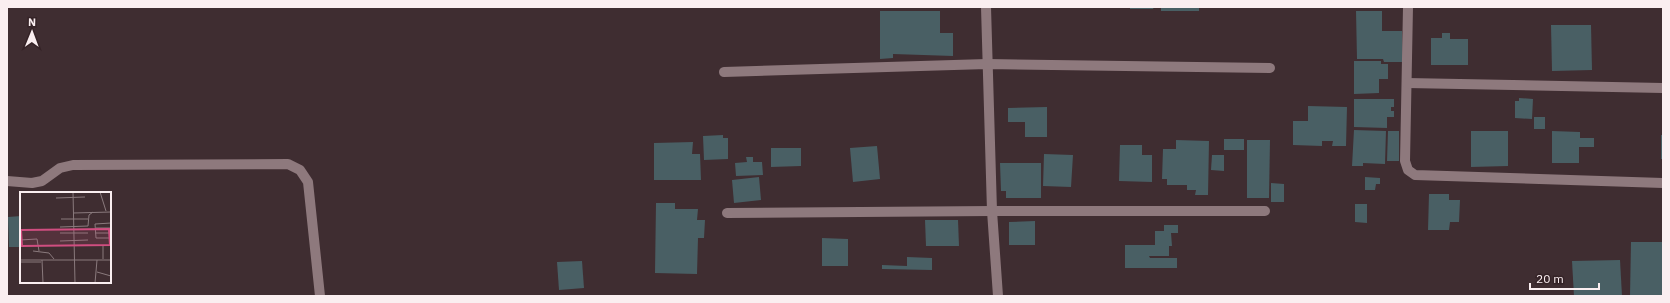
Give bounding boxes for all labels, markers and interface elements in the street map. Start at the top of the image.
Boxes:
north arrow [12,12,52,52]
text: N [28,15,36,29]
inset map [20,192,111,283]
scale bar [1530,265,1599,291]
text: 20 m [1536,271,1564,286]

